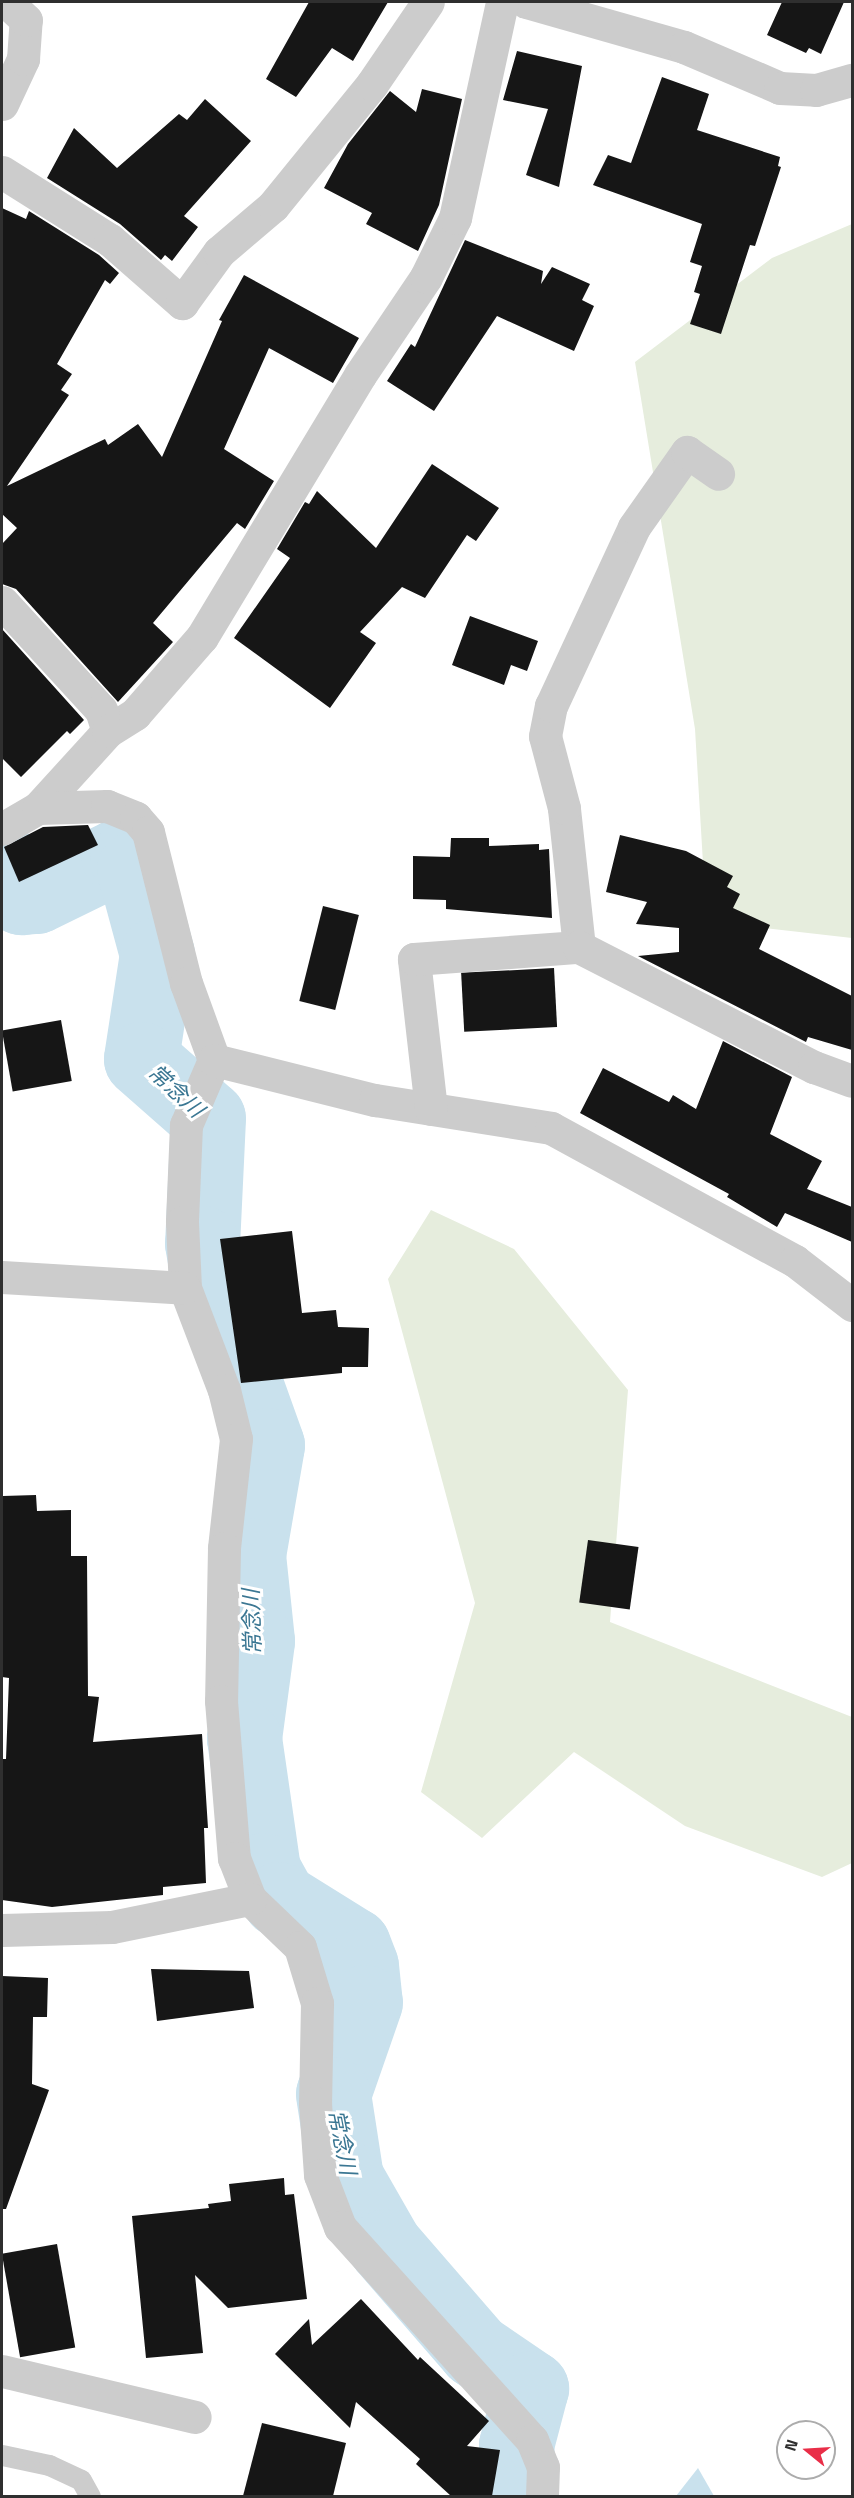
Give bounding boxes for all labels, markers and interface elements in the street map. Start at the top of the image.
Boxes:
water label: 常念川 [143,1059,209,1123]
water label: 常念川 [238,1589,266,1655]
water label: 常念川 [323,2107,361,2177]
north arrow [776,2420,836,2480]
text: N [778,2436,804,2454]

